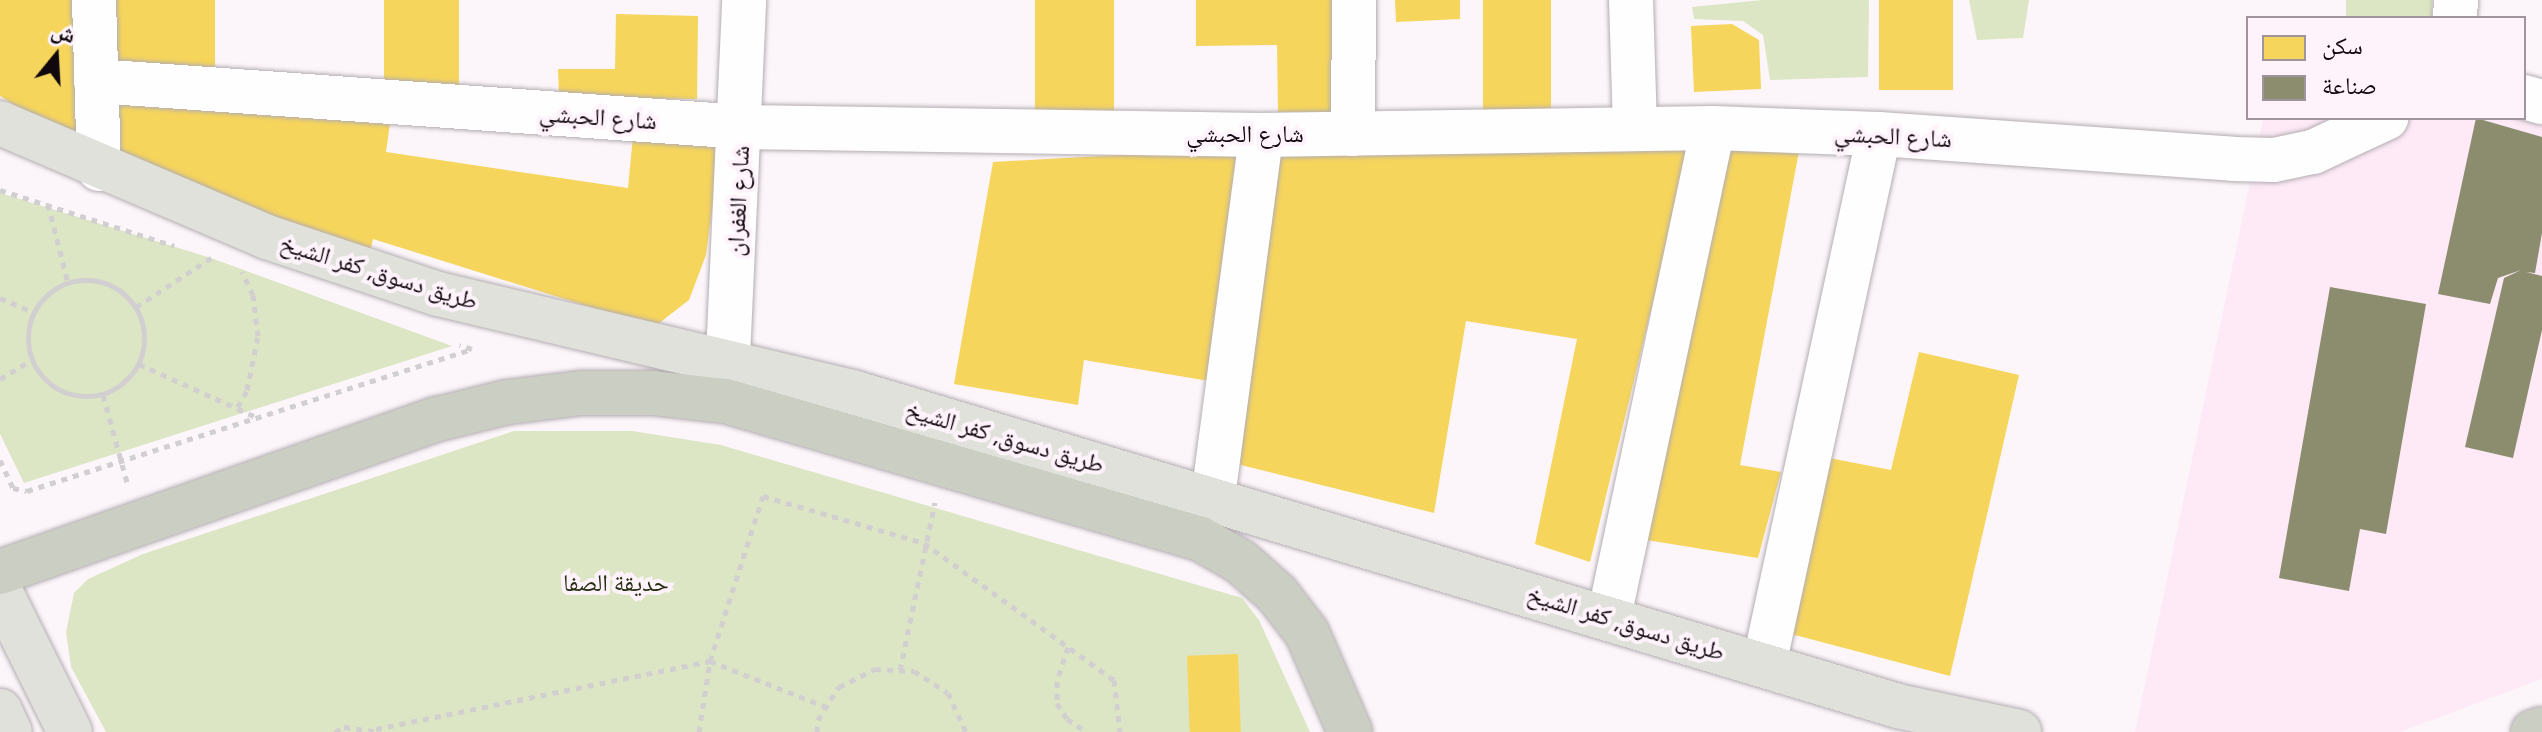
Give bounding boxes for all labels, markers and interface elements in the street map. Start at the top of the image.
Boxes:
north arrow [16,16,96,96]
text: ش [48,16,79,49]
legend [2246,16,2526,120]
text: سكن [2322,31,2363,60]
text: صناعة [2322,71,2377,100]
street label: شارع الحبشي [538,99,658,135]
street label: شارع الحبشي [1833,119,1953,153]
street label: شارع الحبشي [1186,120,1304,148]
street label: شارع الغفران [721,145,755,257]
street label: طريق دسوق, كفر الشيخ [277,228,481,316]
street label: طريق دسوق, كفر الشيخ [902,395,1108,479]
park label: حديقة الصفا [563,569,669,597]
street label: طريق دسوق, كفر الشيخ [1524,579,1728,667]

